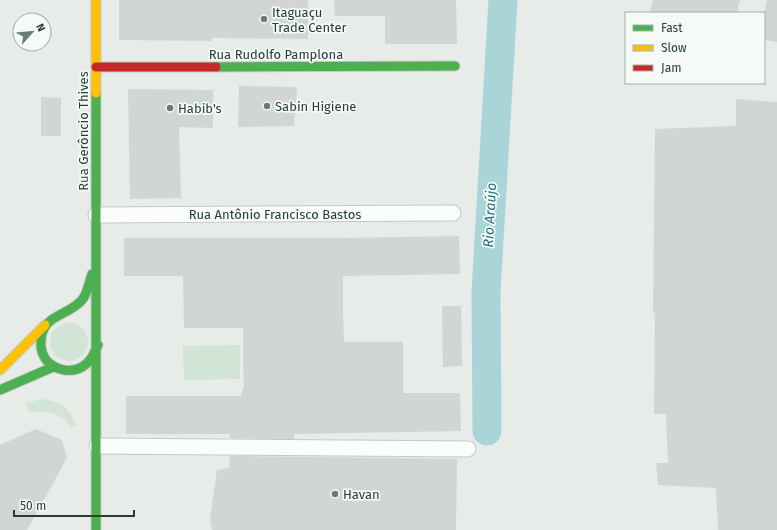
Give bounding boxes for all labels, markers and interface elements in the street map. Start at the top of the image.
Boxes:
place label: Itaguaçu Trade Center [272,5,347,35]
north arrow [12,12,52,52]
legend [625,12,765,84]
marker: Itaguaçu Trade Center [259,14,269,24]
text: N [33,21,48,34]
text: Fast [661,21,683,35]
text: Slow [661,41,687,55]
street label: Rua Rudolfo Pamplona [209,47,343,62]
text: Jam [661,61,681,75]
street label: Rua Gerôncio Thives [76,71,91,191]
place label: Sabin Higiene [275,99,356,114]
place label: Habib's [178,101,222,116]
marker: Sabin Higiene [262,101,272,111]
marker: Habib's [165,103,175,113]
water label: Rio Araújo [480,182,500,248]
street label: Rua Antônio Francisco Bastos [189,207,361,222]
place label: Havan [343,487,380,502]
marker: Havan [330,489,340,499]
scale bar [14,492,134,518]
text: 50 m [20,499,46,513]

